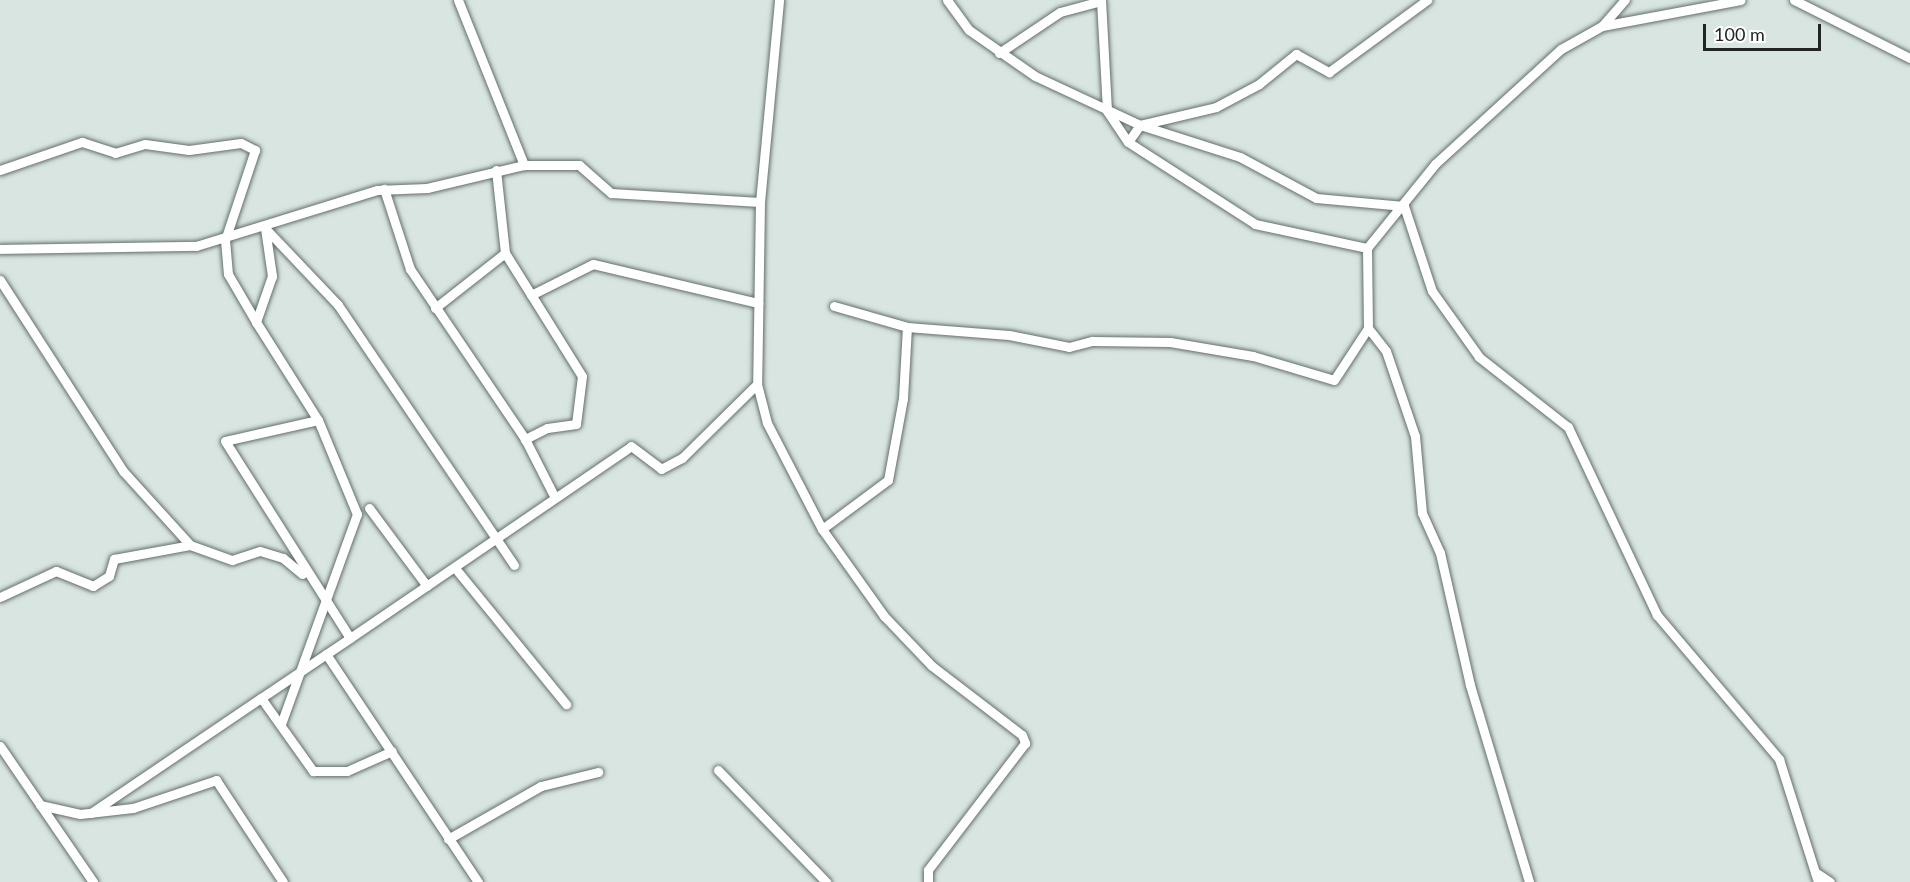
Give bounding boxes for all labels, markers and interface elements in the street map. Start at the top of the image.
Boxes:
scale bar [1706,12,1824,50]
text: 100 m [1714,23,1765,45]

